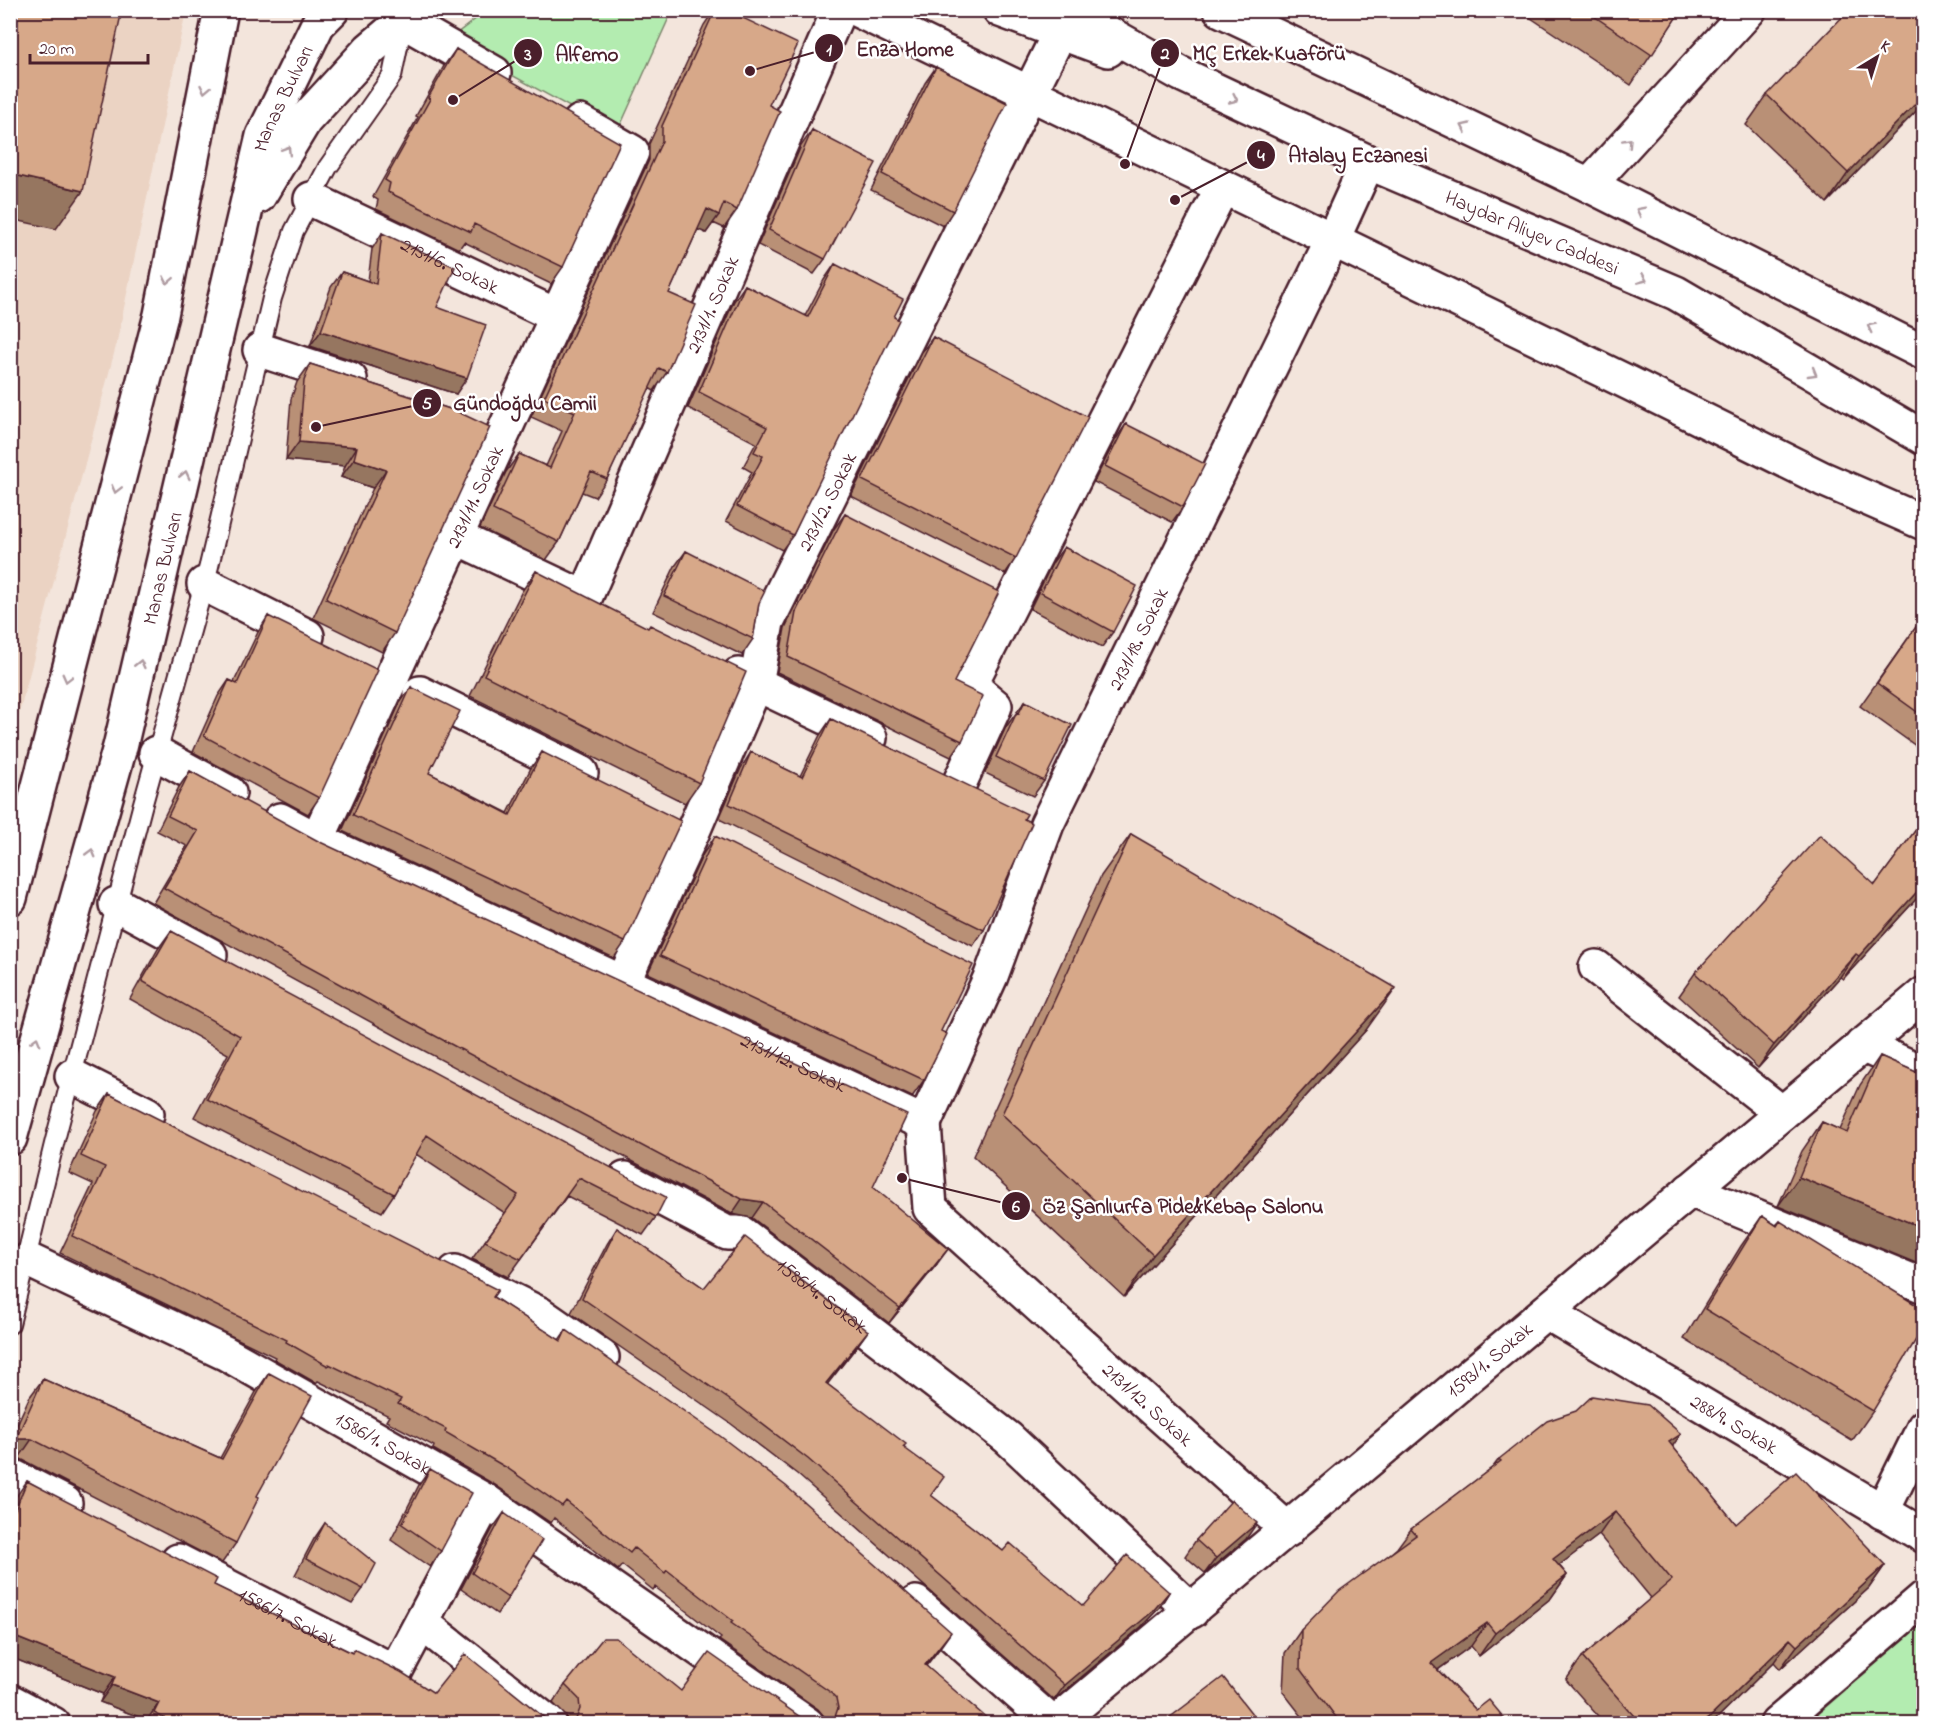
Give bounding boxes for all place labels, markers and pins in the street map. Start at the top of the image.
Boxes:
callout: Enza Home [814,29,966,68]
callout: MÇ Erkek Kuaförü [1150,33,1357,72]
callout: Alfemo [513,34,630,73]
callout: Atalay Eczanesi [1246,135,1439,174]
callout: Gündoğdu Camii [412,383,609,422]
callout: Öz Şanlıurfa Pide&Kebap Salonu [1001,1187,1336,1226]

